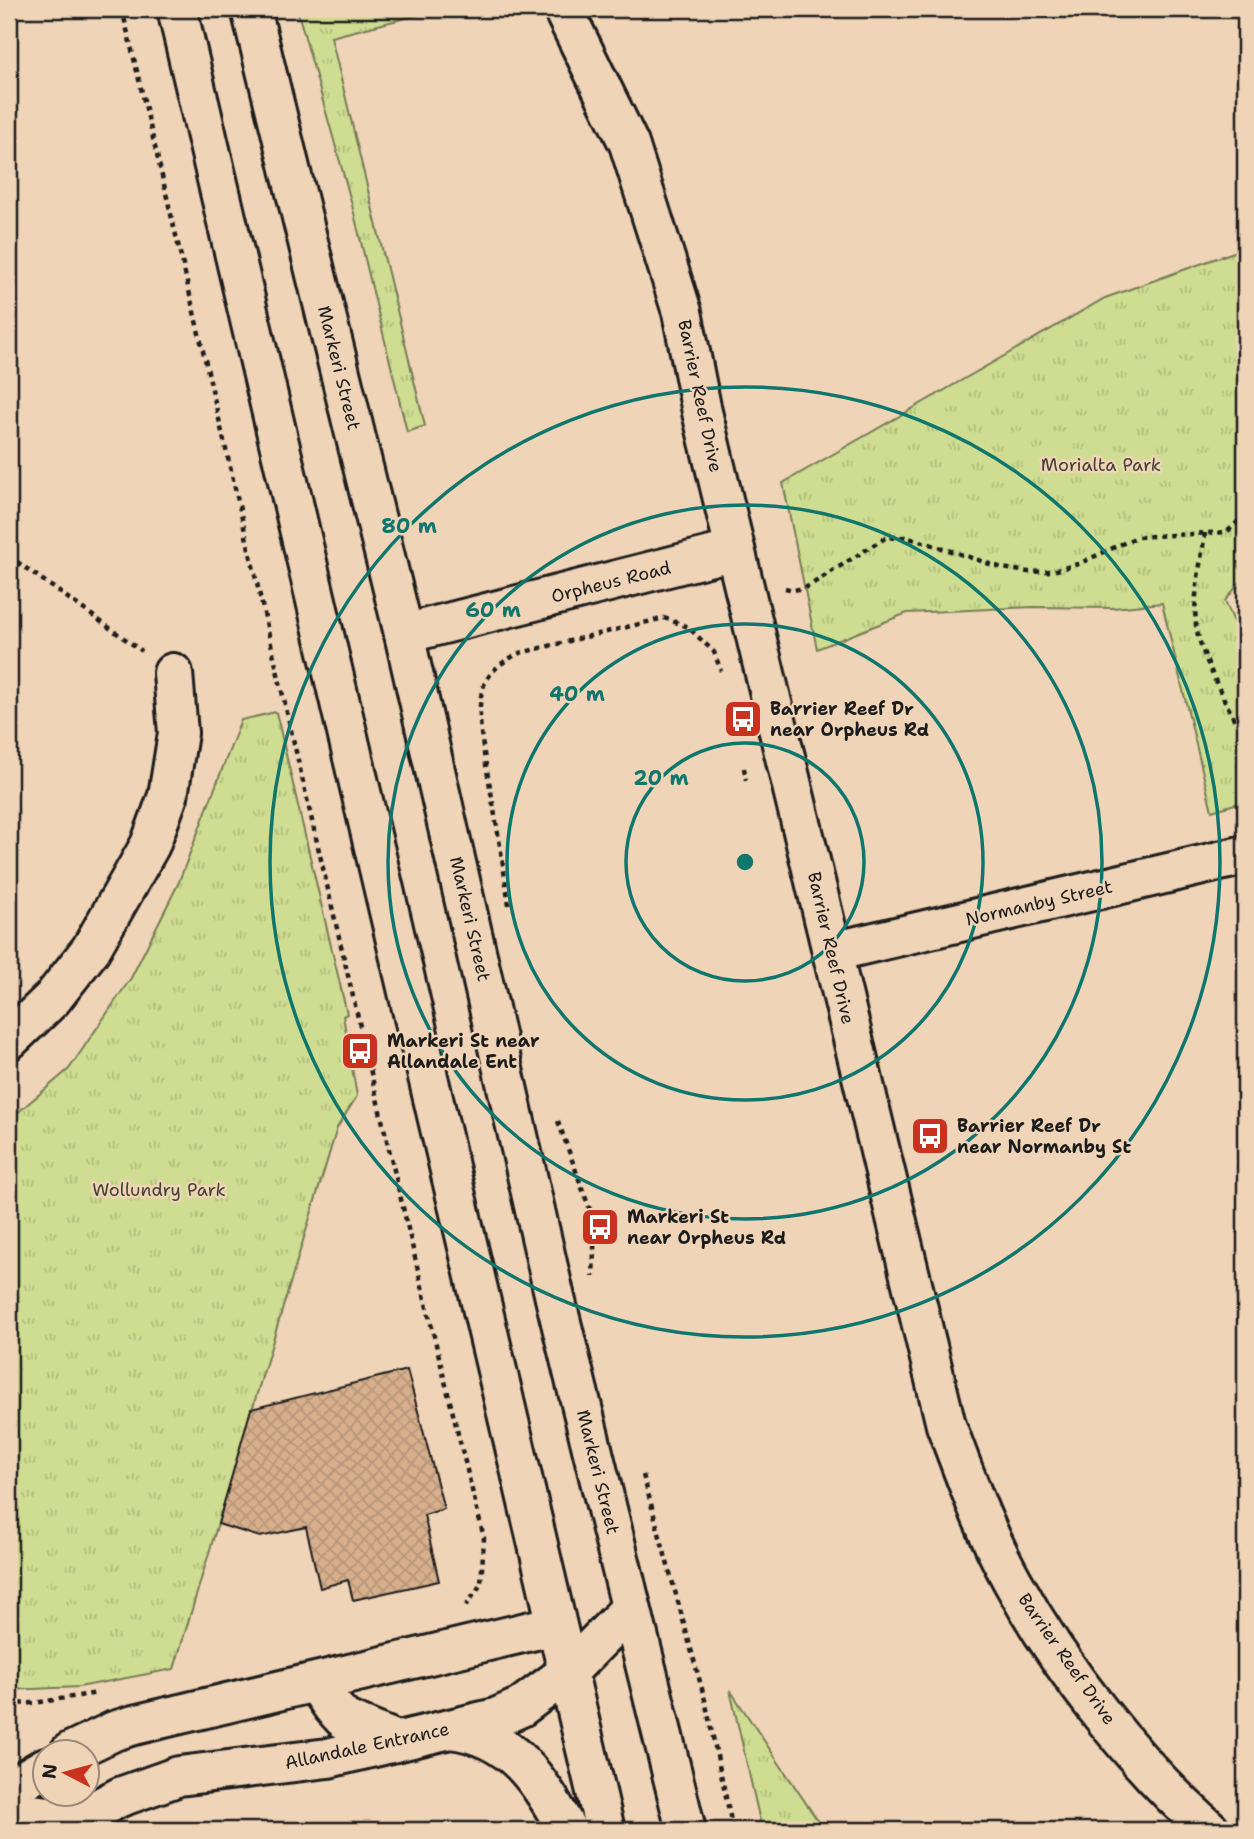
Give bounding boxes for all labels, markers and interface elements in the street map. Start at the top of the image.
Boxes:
street label: Markeri Street [312,303,366,433]
street label: Barrier Reef Drive [672,317,728,475]
park label: Morialta Park [1041,453,1161,477]
text: 80 m [381,512,437,540]
street label: Orpheus Road [549,556,673,608]
text: 60 m [465,596,521,624]
text: 40 m [549,680,605,708]
place label: Barrier Reef Dr near Orpheus Rd [770,697,929,742]
bus stop icon: Barrier Reef Dr near Orpheus Rd [722,698,764,740]
text: 20 m [633,764,689,792]
centre of rings [733,850,757,874]
street label: Markeri Street [444,854,496,984]
street label: Barrier Reef Drive [802,870,860,1026]
street label: Normanby Street [963,874,1115,932]
place label: Markeri St near Allandale Ent [387,1029,540,1074]
bus stop icon: Markeri St near Allandale Ent [339,1030,381,1072]
place label: Barrier Reef Dr near Normanby St [957,1114,1131,1159]
bus stop icon: Barrier Reef Dr near Normanby St [909,1115,951,1157]
park label: Wollundry Park [92,1178,226,1202]
place label: Markeri St near Orpheus Rd [627,1205,786,1250]
bus stop icon: Markeri St near Orpheus Rd [579,1206,621,1248]
street label: Markeri Street [571,1407,625,1537]
street label: Barrier Reef Drive [1013,1588,1121,1730]
street label: Allandale Entrance [282,1717,452,1775]
north arrow [32,1738,102,1808]
text: N [36,1762,63,1780]

